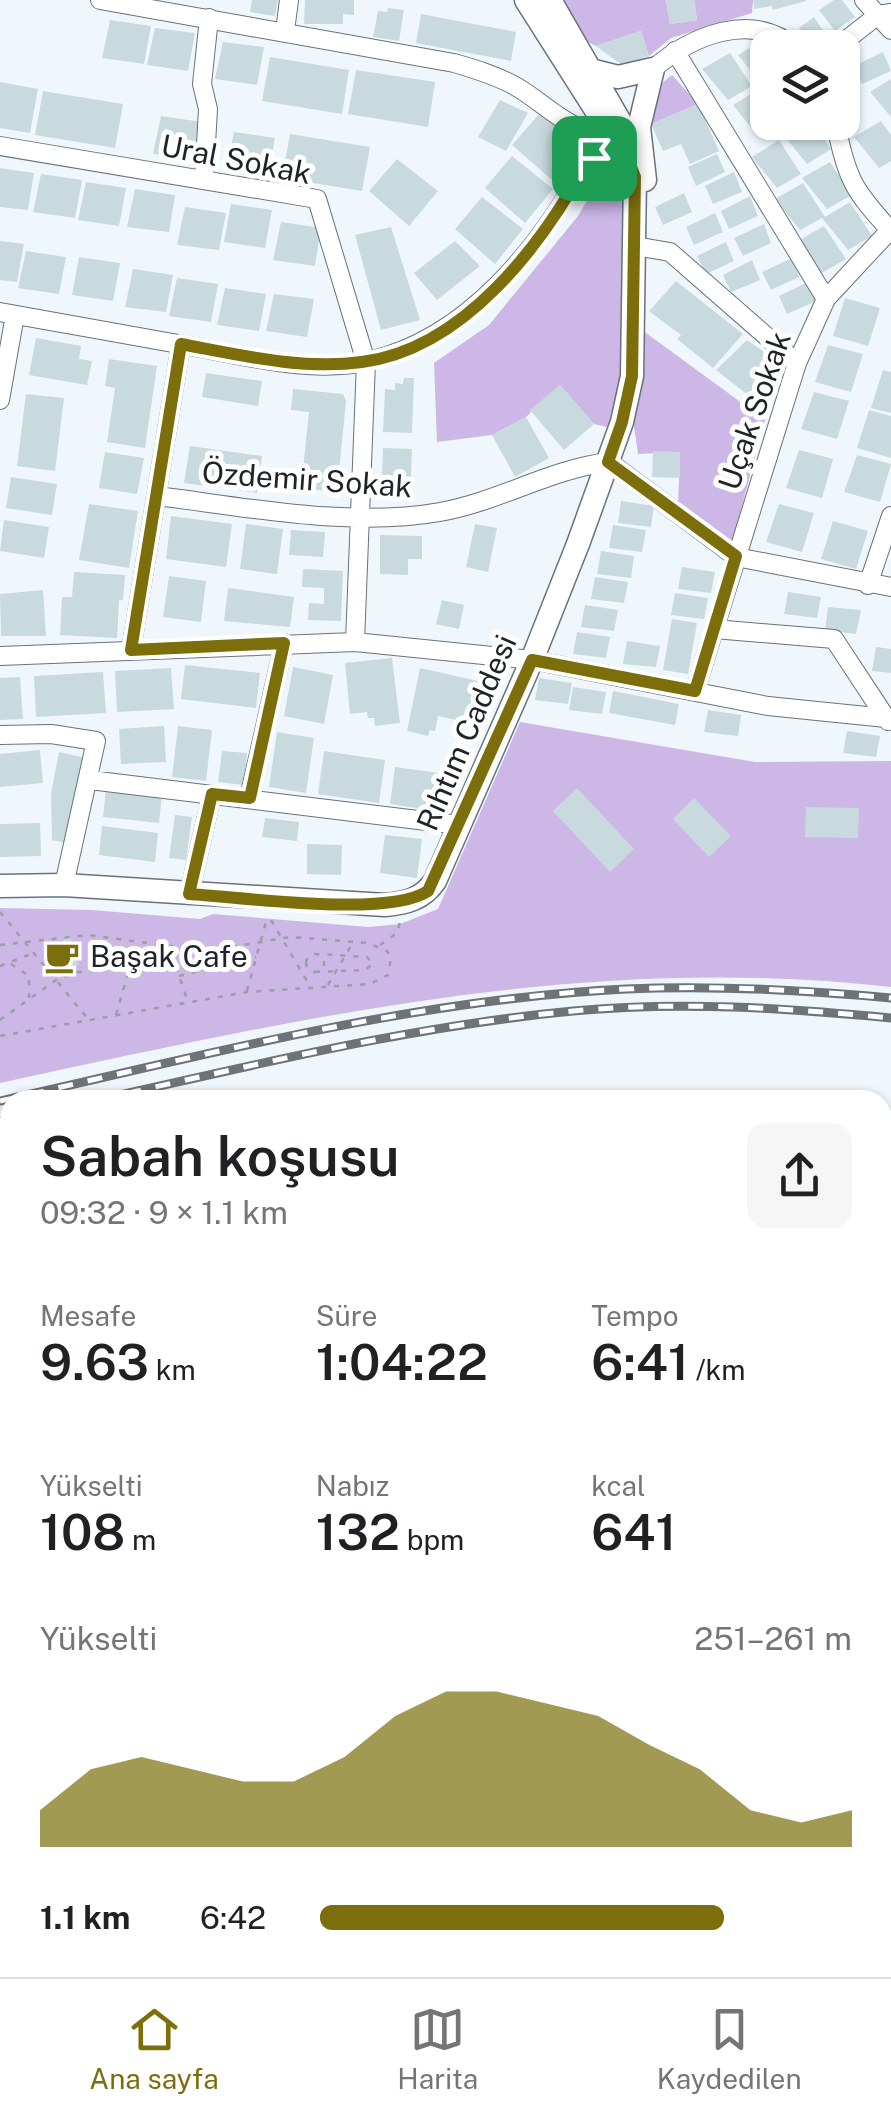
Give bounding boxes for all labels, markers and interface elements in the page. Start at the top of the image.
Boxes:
map controls [750,30,860,140]
button: layers [750,30,860,140]
pin [552,116,637,201]
street label: Ural Sokak [158,127,314,191]
icon: arrive [567,131,622,186]
street label: Uçak Sokak [710,327,798,494]
street label: Özdemir Sokak [201,454,413,504]
street label: Rıhtım Caddesi [409,629,523,836]
cafe icon: Başak Cafe [43,938,81,976]
place label: Başak Cafe [90,938,248,974]
button: share [747,1123,852,1228]
text: Sabah koşusu [40,1124,400,1188]
text: 09:32 · 9 × 1.1 km [40,1194,288,1231]
text: Mesafe [40,1299,136,1332]
text: Süre [316,1299,377,1332]
text: Tempo [591,1299,679,1332]
text: 9.63 [40,1332,149,1391]
text: 1:04:22 [316,1332,488,1391]
text: 6:41 [591,1332,689,1391]
text: km [149,1353,196,1386]
text: /km [689,1353,745,1386]
text: Yükselti [40,1469,143,1502]
text: Nabız [316,1469,389,1502]
text: kcal [591,1469,645,1502]
text: 108 [40,1502,125,1561]
text: 132 [316,1502,400,1561]
text: 641 [591,1502,676,1561]
text: m [125,1523,156,1556]
text: bpm [400,1523,464,1556]
text: Yükselti [40,1620,157,1657]
text: 251–261 m [694,1620,852,1657]
text: 1.1 km [40,1899,130,1936]
text: 6:42 [200,1899,266,1936]
tab: Ana sayfa [89,2002,219,2095]
tab: Harita [397,2002,478,2095]
tab: Kaydedilen [657,2002,802,2095]

